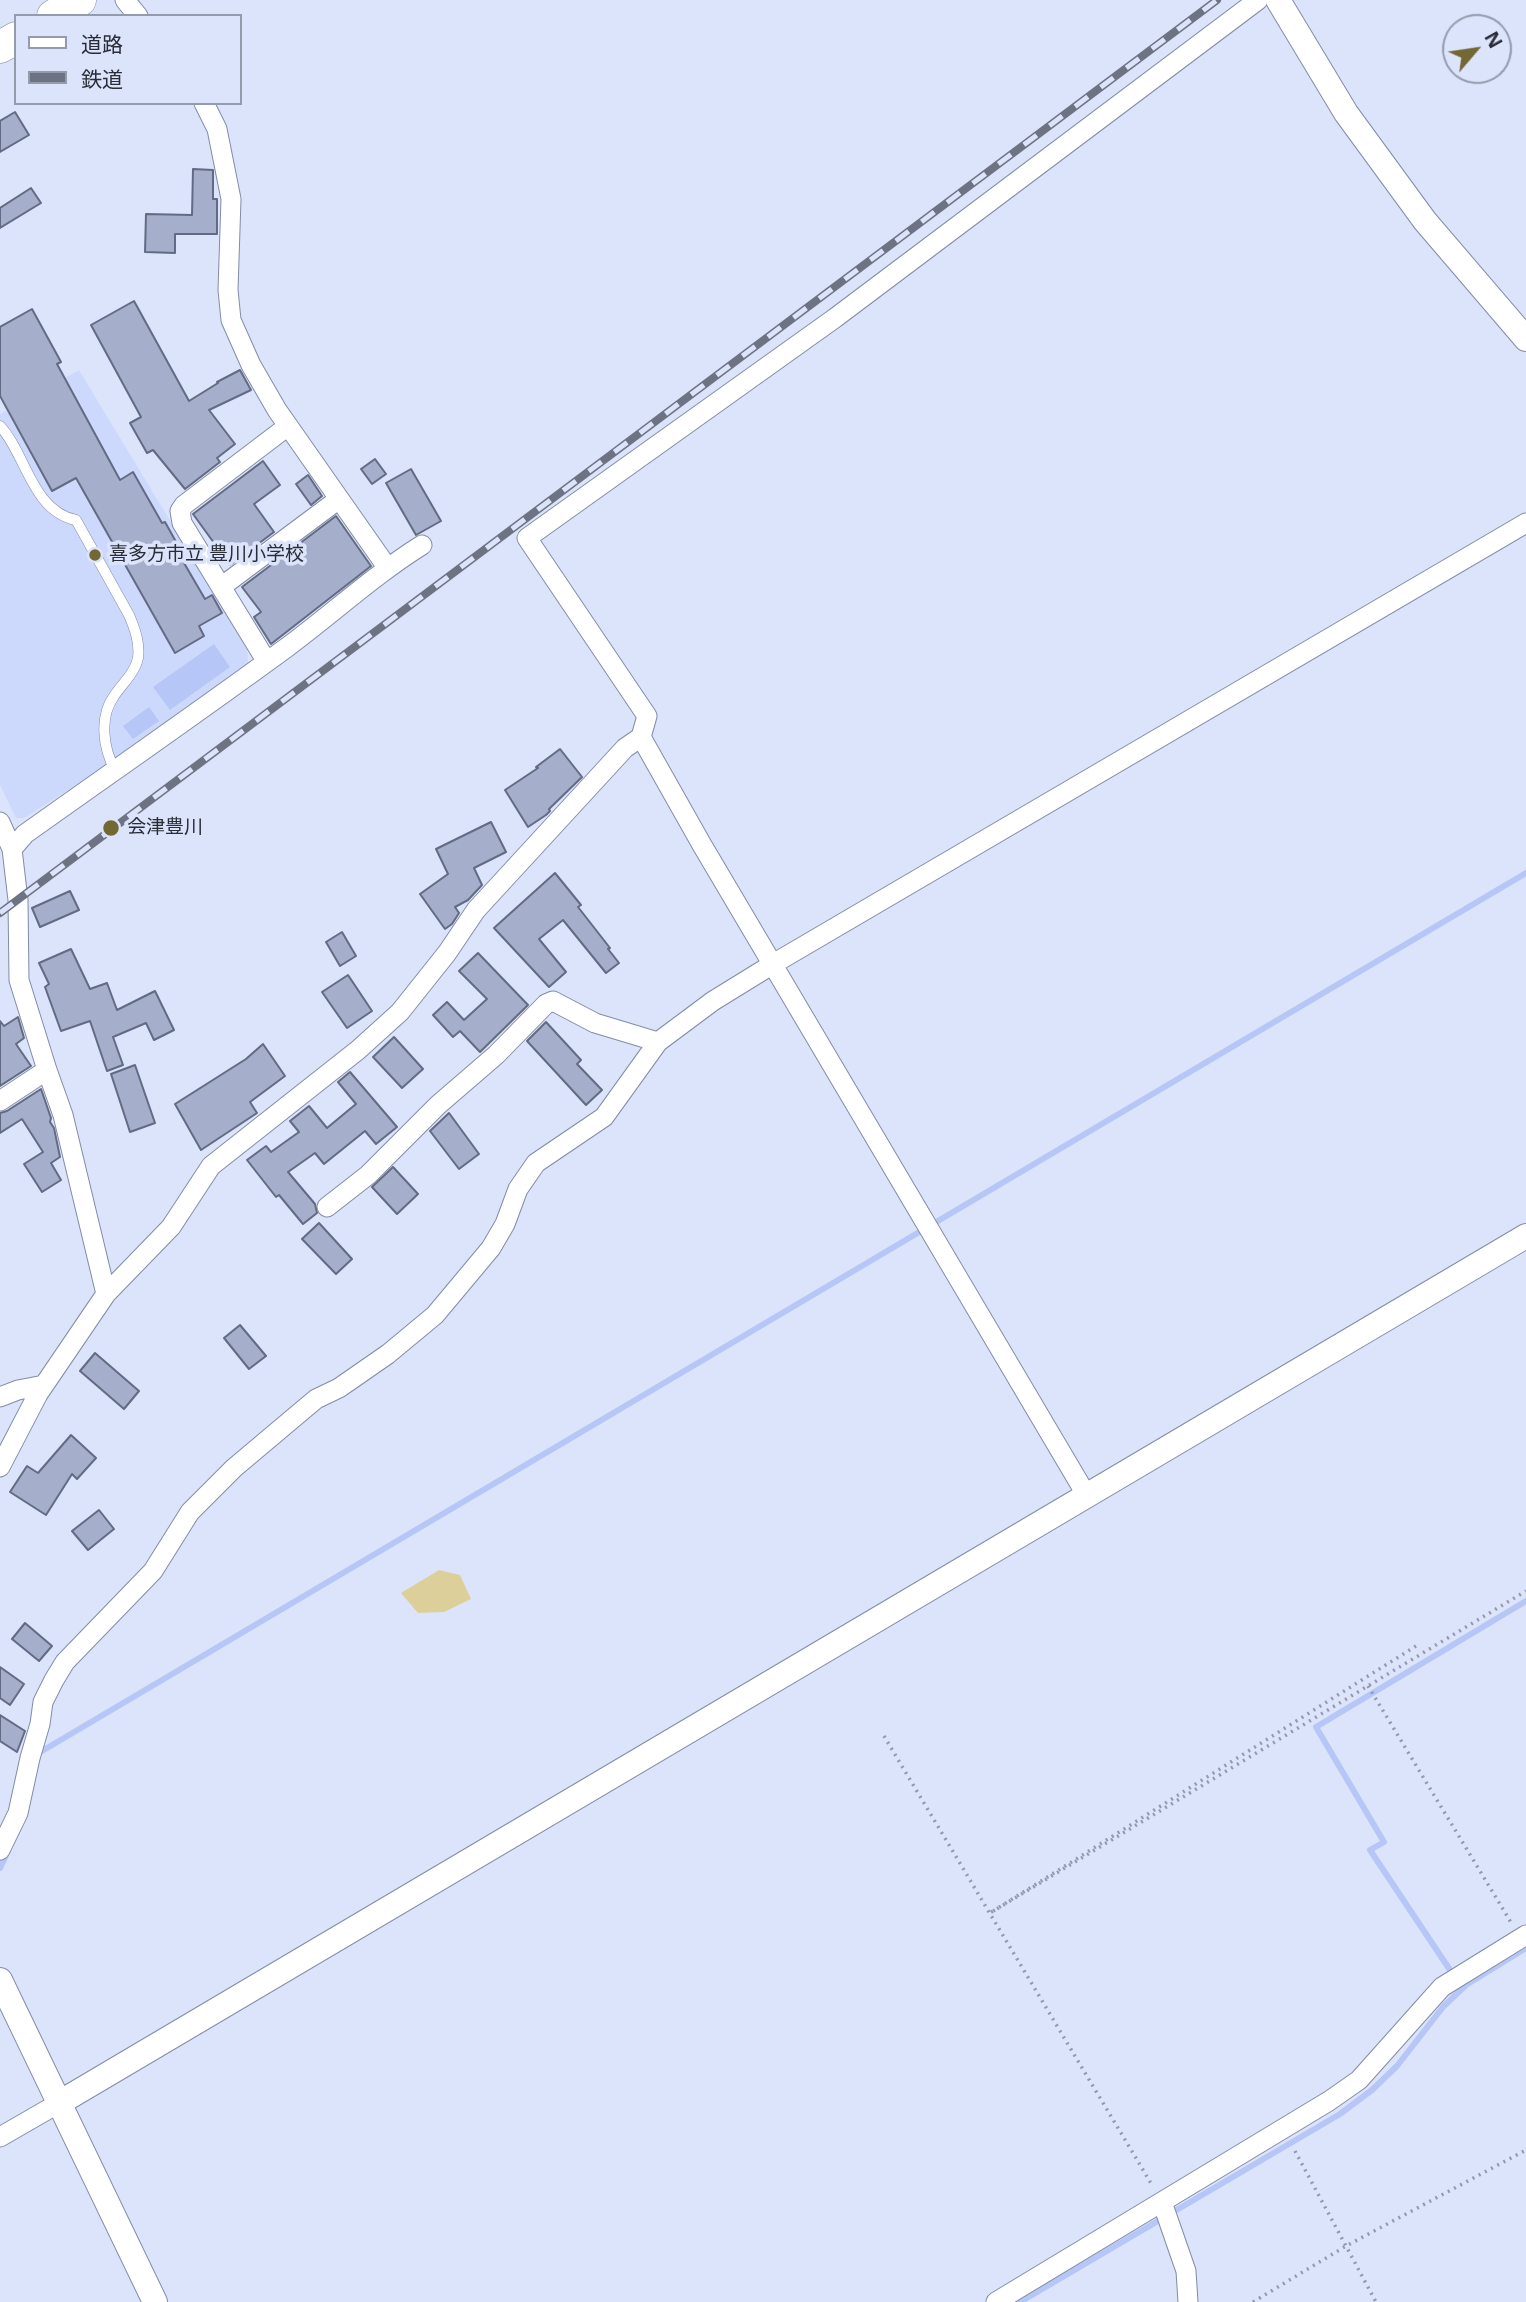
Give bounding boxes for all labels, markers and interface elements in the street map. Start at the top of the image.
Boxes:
legend [14,14,242,105]
north arrow [1442,14,1512,84]
text: N [1478,27,1509,53]
text: 道路 [81,30,123,58]
text: 鉄道 [81,65,123,93]
place label: 喜多方市立 豊川小学校 [109,544,304,566]
marker: 喜多方市立 豊川小学校 [87,547,103,563]
place label: 会津豊川 [127,817,203,839]
marker: 会津豊川 [101,818,121,838]

